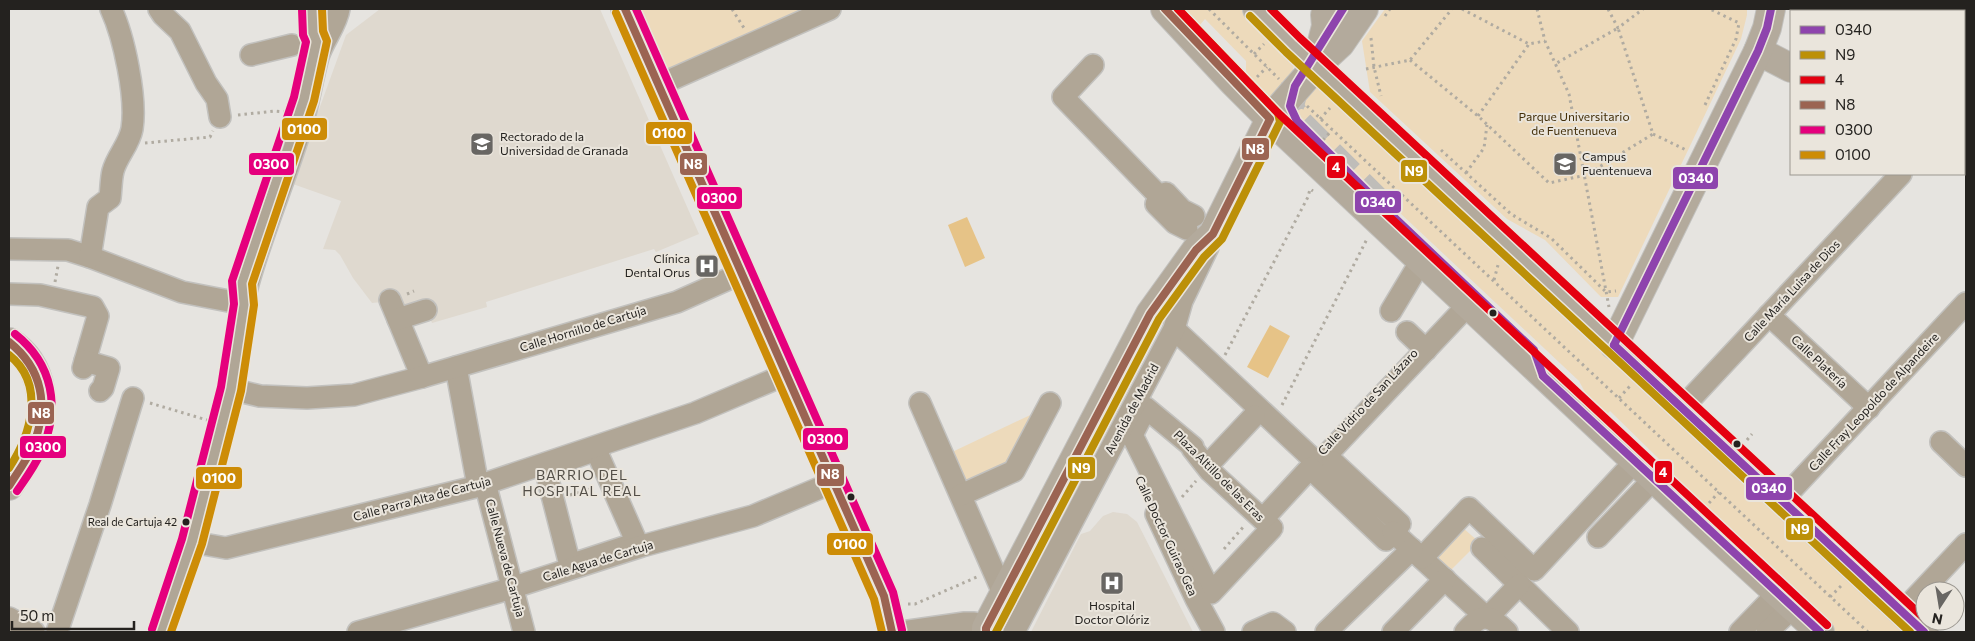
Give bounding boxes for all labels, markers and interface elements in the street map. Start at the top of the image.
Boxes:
legend [1790,10,1965,175]
text: 0340 [1835,20,1872,38]
text: N9 [1835,45,1855,63]
text: 4 [1835,70,1844,88]
text: N8 [1835,95,1855,113]
park label: Parque Universitario de Fuentenueva [1518,109,1630,137]
line badge: 0100 [281,117,328,141]
text: 0100 [287,120,321,137]
text: 0300 [1835,120,1873,138]
line badge: 0100 [645,121,693,145]
text: 0100 [652,124,686,141]
place label: Rectorado de la Universidad de Granada [500,129,628,157]
school or university icon: Rectorado de la Universidad de Granada [469,131,495,157]
line badge: N8 [1241,137,1270,161]
text: N8 [1245,140,1265,157]
text: 0100 [1835,145,1871,163]
place label: Campus Fuentenueva [1582,149,1652,177]
school or university icon: Campus Fuentenueva [1552,151,1578,177]
line badge: 0300 [248,152,295,176]
line badge: N8 [679,152,708,176]
text: 0300 [253,155,289,172]
text: N8 [683,155,703,172]
line badge: 4 [1326,155,1346,179]
text: 4 [1332,158,1341,175]
line badge: N9 [1400,159,1428,183]
text: N9 [1404,162,1424,179]
line badge: 0340 [1672,166,1719,190]
text: 0340 [1678,169,1714,186]
line badge: 0300 [696,186,743,210]
text: 0300 [701,189,737,206]
line badge: 0340 [1354,190,1402,214]
text: 0340 [1360,193,1396,210]
street label: Calle María Luisa de Dios [1740,237,1842,344]
place label: Clínica Dental Orus [625,251,690,279]
hospital icon: Clínica Dental Orus [694,253,720,279]
street label: Calle Hornillo de Cartuja [518,302,648,354]
unlabelled marker [1488,308,1498,318]
street label: Calle Fray Leopoldo de Alpandeire [1805,329,1941,473]
street label: Calle Platería [1789,332,1851,391]
street label: Calle Vidrio de San Lázaro [1314,345,1420,457]
street label: Avenida de Madrid [1101,361,1161,456]
line badge: N8 [27,401,55,425]
text: N8 [31,404,51,421]
line badge: 0300 [802,427,849,451]
street label: Plaza Altillo de las Eras [1171,427,1268,524]
text: 0300 [807,430,843,447]
line badge: 0300 [19,435,67,459]
text: 0300 [25,438,61,455]
unlabelled marker [1732,439,1742,449]
line badge: N9 [1067,456,1096,480]
text: N9 [1071,459,1091,476]
line badge: 4 [1654,460,1673,484]
line badge: N8 [816,463,845,487]
text: 4 [1659,463,1668,480]
text: N8 [820,465,840,482]
line badge: 0100 [195,466,243,490]
district label: BARRIO DEL HOSPITAL REAL [522,466,642,499]
text: 0100 [202,469,236,486]
street label: Calle Parra Alta de Cartuja [351,473,492,523]
street label: Calle Doctor Guirao Gea [1133,473,1201,598]
line badge: 0340 [1745,476,1793,501]
text: 0340 [1751,479,1787,496]
unlabelled marker [846,492,856,502]
street label: Calle Nueva de Cartuja [483,497,528,618]
place label: Real de Cartuja 42 [88,515,177,528]
marker: Real de Cartuja 42 [181,517,191,527]
line badge: N9 [1785,517,1814,541]
text: N9 [1790,520,1810,537]
line badge: 0100 [826,532,874,556]
text: 0100 [833,535,867,552]
street label: Calle Agua de Cartuja [541,537,655,584]
hospital icon: Hospital Doctor Olóriz [1099,570,1125,596]
north arrow [1915,581,1965,631]
scale bar [12,598,135,630]
place label: Hospital Doctor Olóriz [1075,598,1149,626]
text: 50 m [20,606,54,624]
text: N [1930,610,1944,629]

